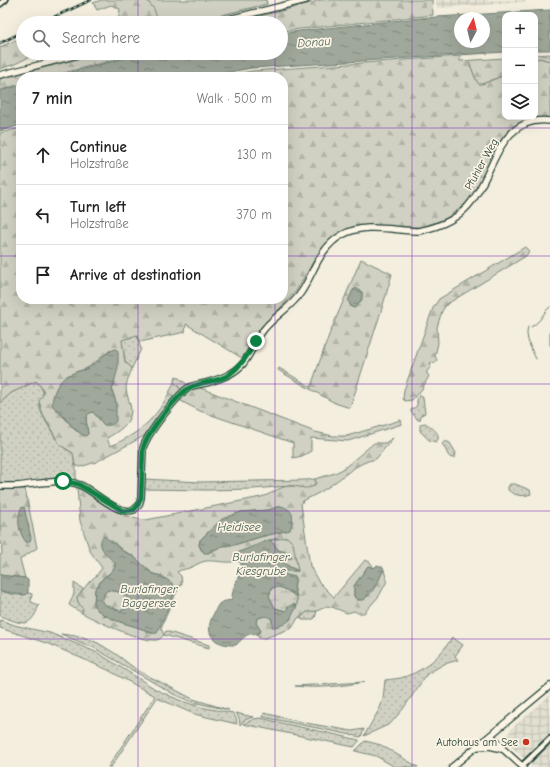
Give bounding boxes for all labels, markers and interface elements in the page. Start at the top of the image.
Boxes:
north arrow [454,12,490,48]
map controls [502,12,538,120]
button: + [502,12,538,48]
search box [16,16,288,60]
icon: search [30,27,52,49]
text: Search here [62,29,140,47]
water label: Donau [297,34,331,50]
button: − [502,48,538,84]
button: layers [502,84,538,120]
text: 7 min [32,89,73,108]
text: Walk · 500 m [197,91,272,106]
street label: Pfuhler Weg [462,136,501,192]
text: Continue [70,138,127,156]
icon: ahead [32,144,54,166]
text: 130 m [237,147,272,162]
text: Holzstraße [70,156,129,171]
text: Turn left [70,198,126,216]
icon: left [32,204,54,226]
text: 370 m [236,207,272,222]
text: Holzstraße [70,216,129,231]
icon: arrive [32,264,54,286]
text: Arrive at destination [70,266,201,284]
route end [247,332,265,350]
route start [54,472,72,490]
water label: Heidisee [217,520,261,534]
water label: Burlafinger Kiesgrube [232,550,291,578]
water label: Burlafinger Baggersee [120,582,179,610]
place label: Autohaus am See [436,736,518,749]
marker: Autohaus am See [521,737,531,747]

